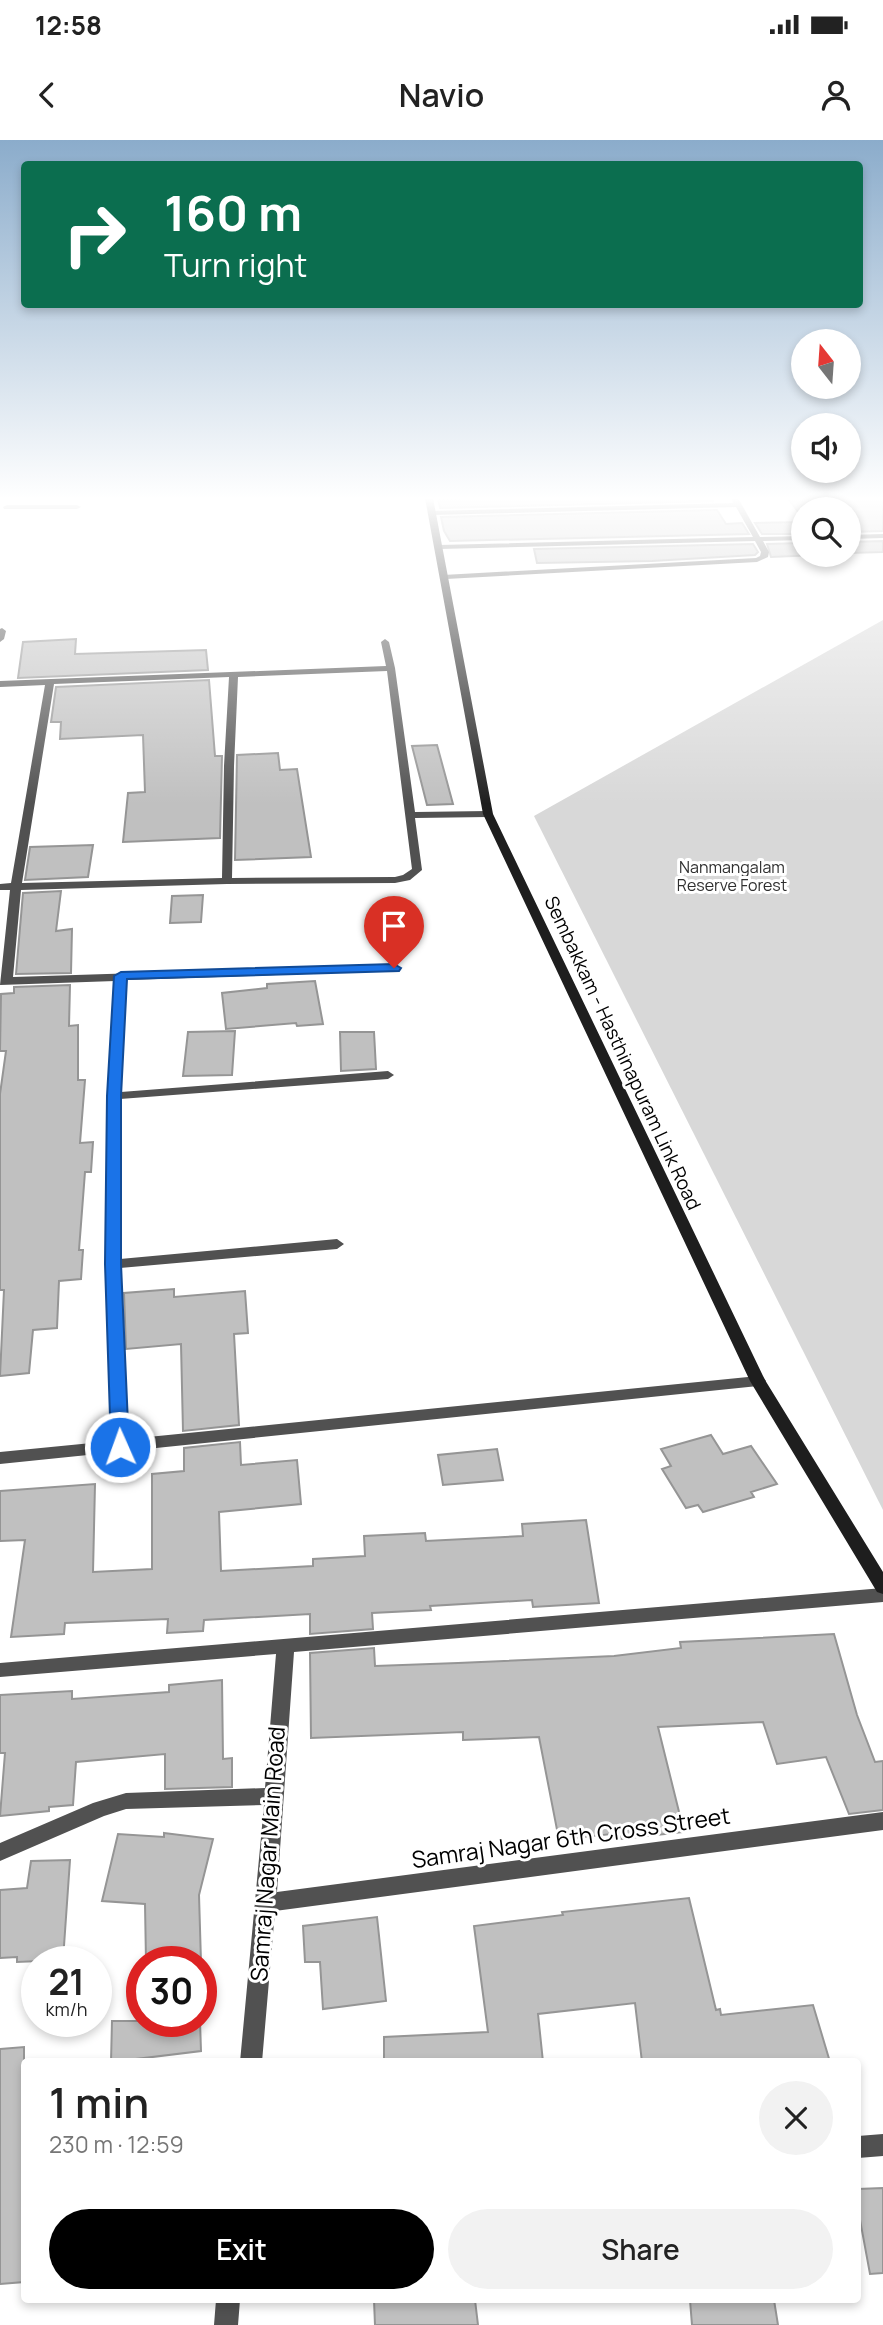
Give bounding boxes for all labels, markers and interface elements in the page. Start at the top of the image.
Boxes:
text: 12:58 [35,7,102,43]
text: Navio [399,73,484,117]
icon: back [28,76,66,114]
icon: person [817,76,855,114]
text: 160 m [164,179,302,246]
icon: right [49,189,140,280]
text: Turn right [164,243,307,287]
north arrow [791,329,861,399]
map controls [791,329,861,567]
button: sound [791,413,861,483]
button: search [791,497,861,567]
park label: Nanmangalam Reserve Forest [677,856,787,896]
street label: Sembakkam - Hasthinapuram Link Road [539,892,707,1214]
pin [364,896,424,968]
icon: arrive [375,907,413,945]
position arrow [83,1410,157,1484]
street label: Samraj Nagar Main Road [242,1725,292,1982]
street label: Samraj Nagar 6th Cross Street [410,1799,732,1875]
speed limit sign: 30 [126,1946,217,2037]
text: 21 [48,1958,85,2006]
text: km/h [46,1997,87,2021]
text: 1 min [49,2073,149,2131]
button: close [759,2081,833,2155]
text: 230 m · 12:59 [49,2128,184,2160]
button: Exit [49,2209,434,2289]
button: Share [448,2209,833,2289]

